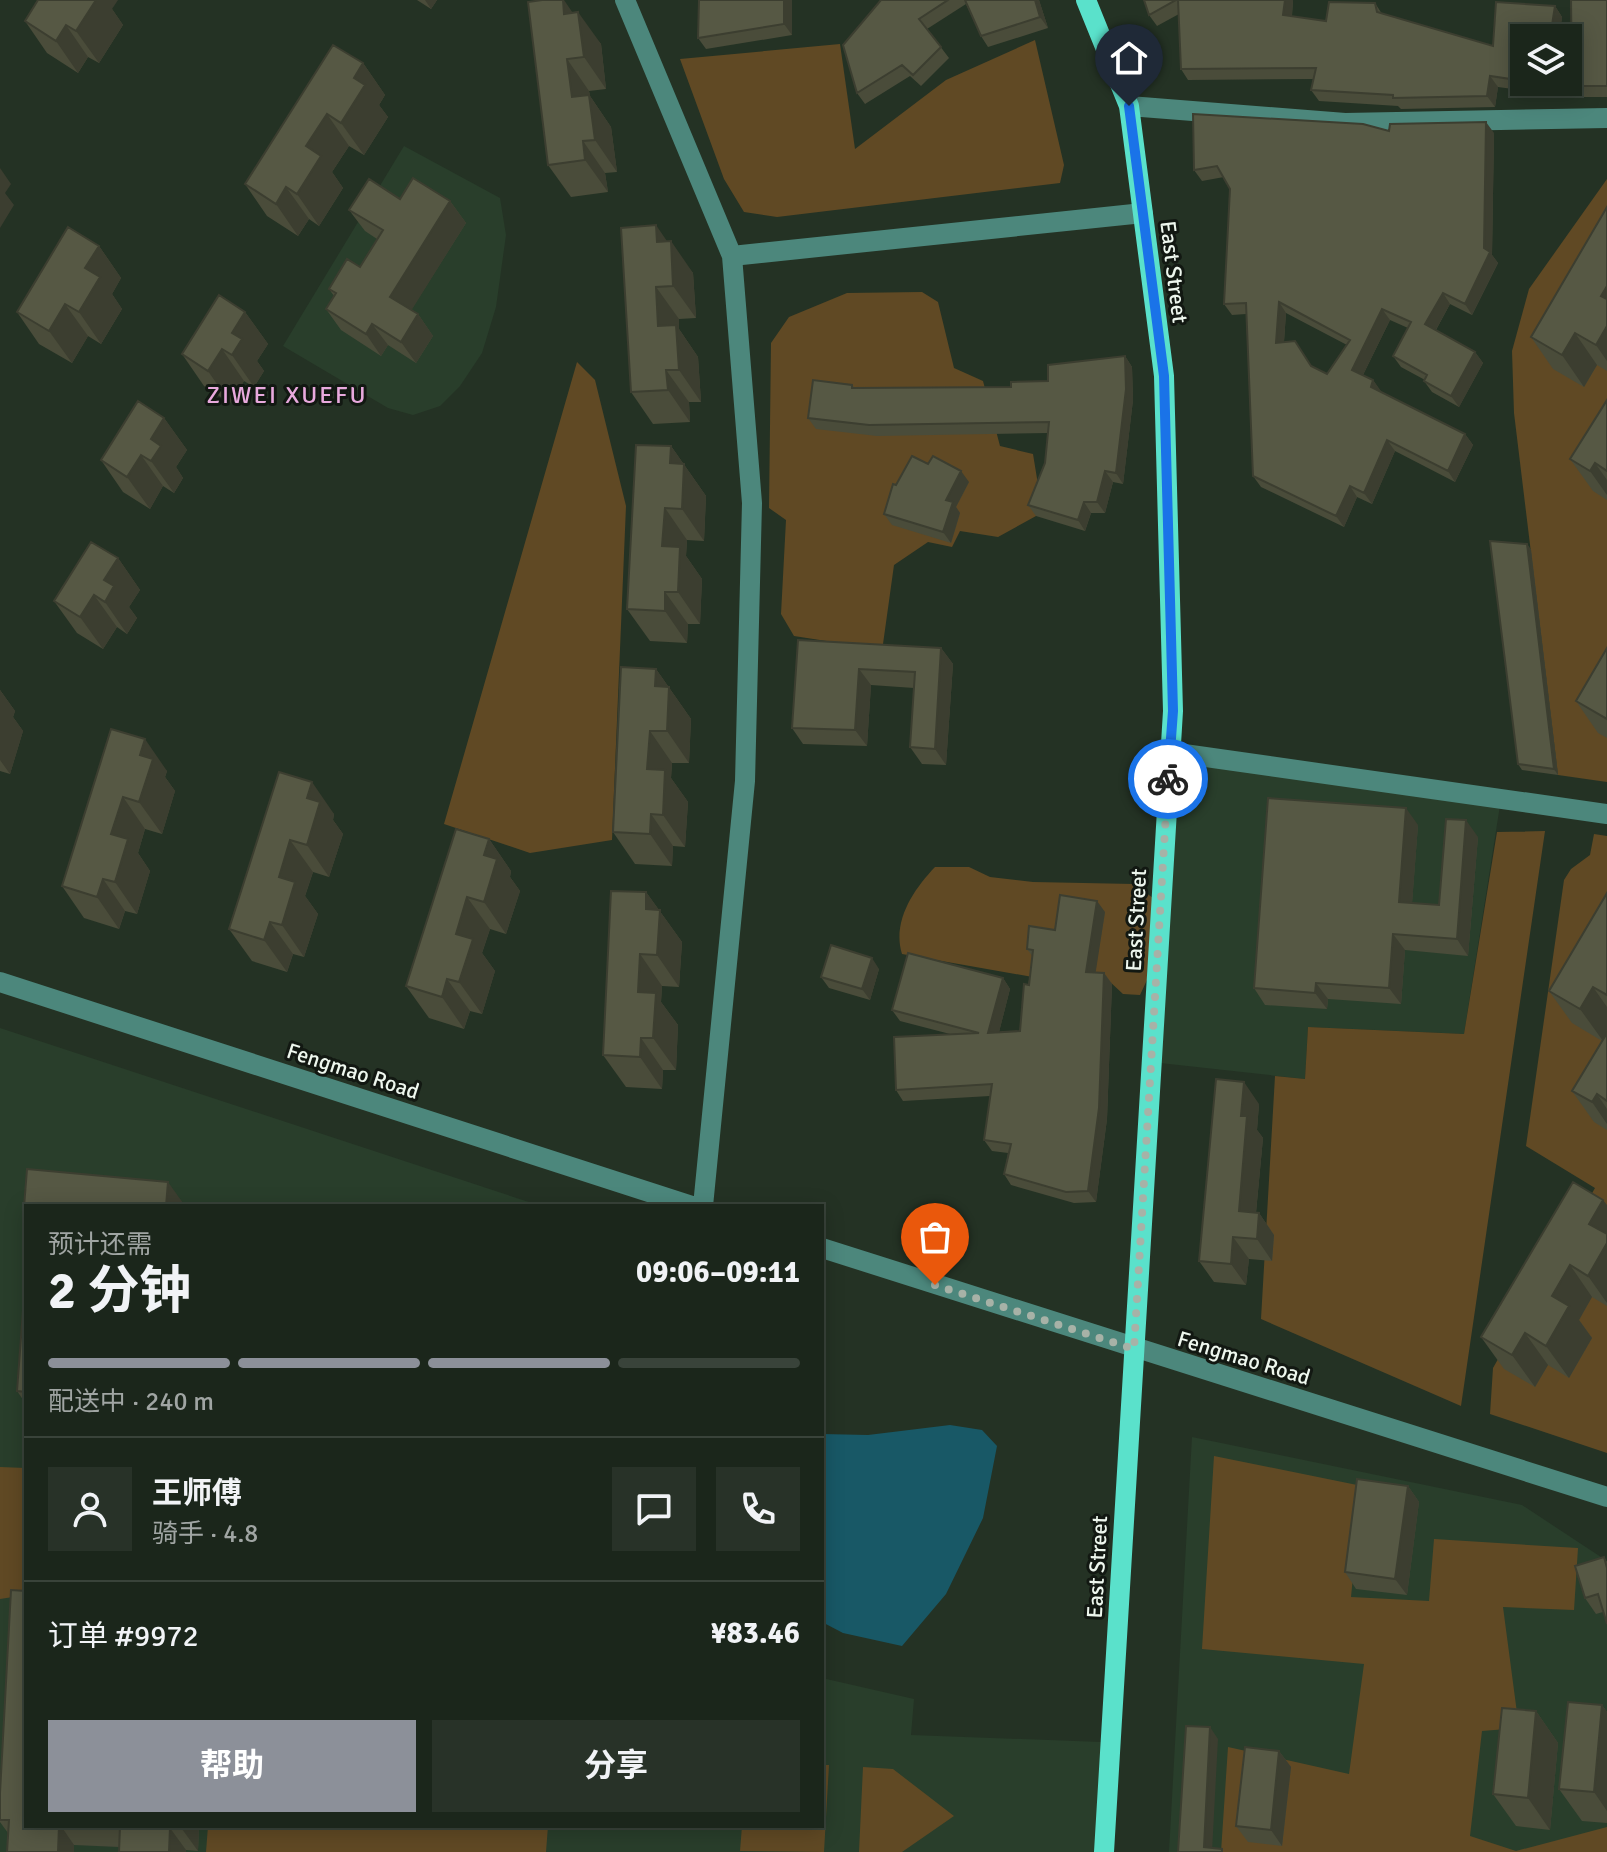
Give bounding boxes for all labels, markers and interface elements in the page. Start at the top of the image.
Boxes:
pin [1095,24,1163,106]
map controls [1510,24,1582,96]
button: layers [1510,24,1582,96]
icon: home [1107,36,1151,80]
street label: East Street [1154,219,1194,325]
district label: ZIWEI XUEFU [206,380,368,410]
courier [1128,739,1208,819]
icon: bike [1146,757,1190,801]
street label: East Street [1120,868,1152,972]
street label: Fengmao Road [283,1037,423,1105]
pin [901,1203,969,1285]
icon: bag [913,1215,957,1259]
text: 预计还需 [48,1229,152,1261]
text: 09:06–09:11 [636,1254,800,1291]
text: 2 分钟 [48,1259,192,1323]
street label: Fengmao Road [1174,1325,1314,1391]
text: 配送中 · 240 m [48,1386,214,1418]
button: person [48,1467,132,1551]
button: chat [612,1467,696,1551]
button: phone [716,1467,800,1551]
text: 王师傅 [152,1475,242,1512]
street label: East Street [1081,1515,1113,1619]
text: 骑手 · 4.8 [152,1518,258,1550]
text: ¥83.46 [710,1615,800,1652]
text: 订单 #9972 [48,1618,199,1655]
button: 帮助 [48,1720,416,1812]
button: 分享 [432,1720,800,1812]

